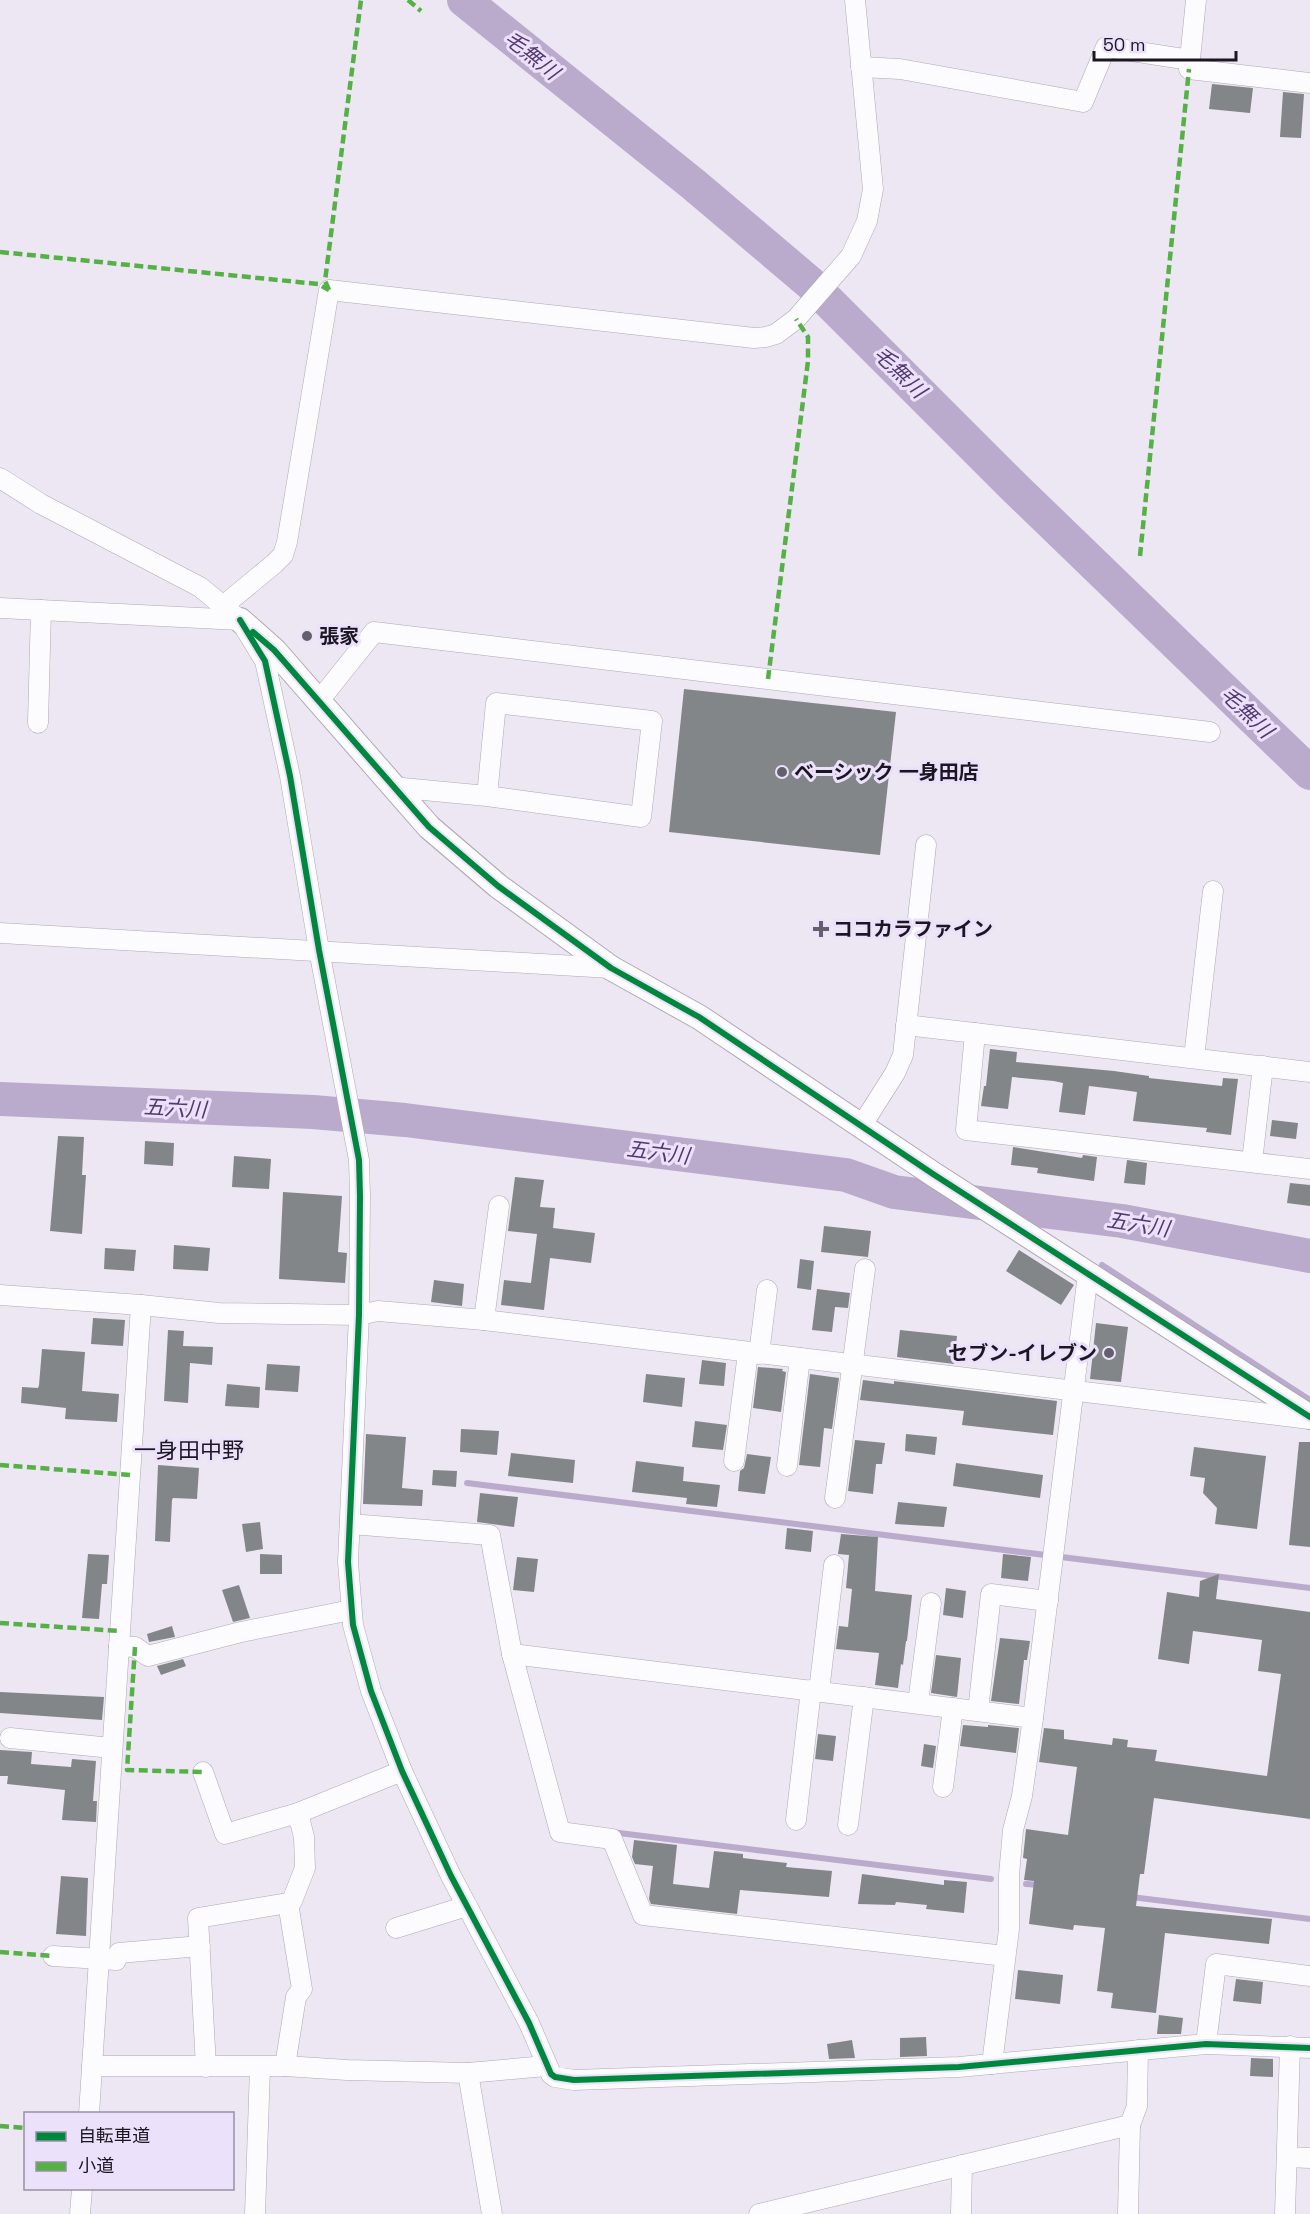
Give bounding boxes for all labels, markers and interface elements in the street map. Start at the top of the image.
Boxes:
scale bar [1094,24,1236,62]
water label: 毛無川 [499,25,567,87]
text: 50 m [1103,33,1145,56]
water label: 毛無川 [868,340,933,405]
place label: 張家 [319,623,359,649]
marker: 張家 [300,629,314,643]
water label: 毛無川 [1215,680,1280,745]
place label: ベーシック 一身田店 [794,759,979,785]
marker: ベーシック 一身田店 [775,765,789,779]
place label: ココカラファイン [833,916,993,942]
marker: ココカラファイン [814,922,828,936]
water label: 五六川 [143,1093,209,1123]
water label: 五六川 [625,1135,693,1169]
water label: 五六川 [1105,1206,1173,1243]
place label: セブン-イレブン [948,1340,1097,1366]
marker: セブン-イレブン [1102,1346,1116,1360]
district label: 一身田中野 [134,1436,244,1464]
legend [24,2112,234,2190]
text: 自転車道 [78,2124,150,2147]
text: 小道 [78,2154,114,2177]

